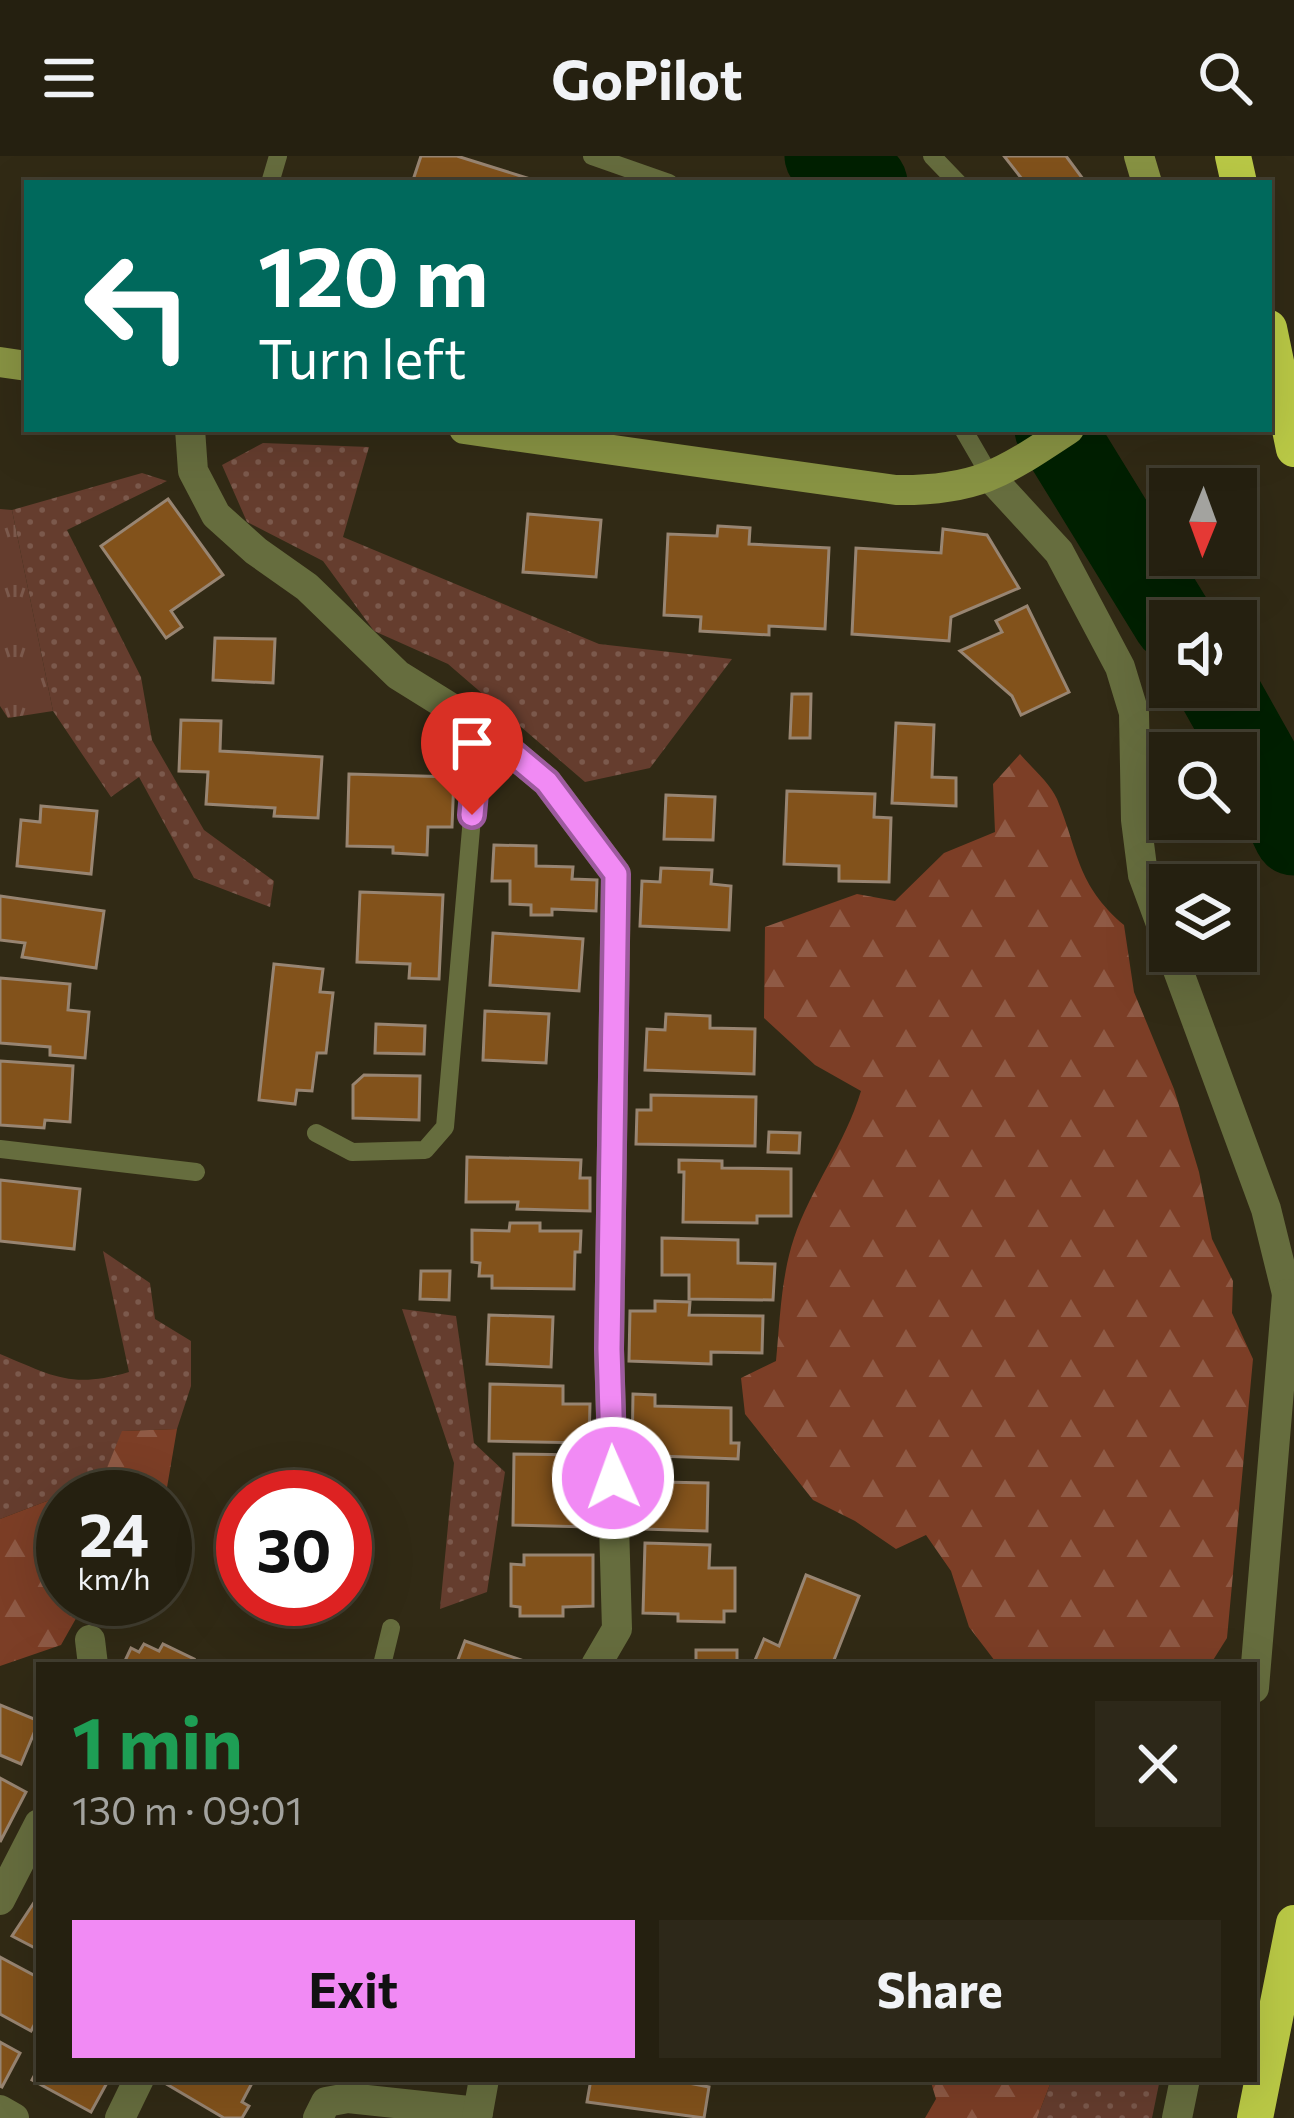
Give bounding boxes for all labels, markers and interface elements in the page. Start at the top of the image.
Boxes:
icon: menu [36,45,102,111]
text: GoPilot [551,45,743,111]
icon: search [1192,45,1258,111]
text: 120 m [258,222,488,324]
icon: left [60,228,216,384]
text: Turn left [258,324,466,390]
north arrow [1149,468,1257,576]
map controls [1149,468,1257,972]
button: sound [1149,600,1257,708]
pin [421,692,523,815]
icon: arrive [439,710,505,776]
button: search [1149,732,1257,840]
button: layers [1149,864,1257,972]
position arrow [550,1415,676,1541]
speed limit sign: 30 [216,1470,372,1626]
text: 24 [79,1496,149,1569]
text: km/h [78,1559,150,1596]
text: 1 min [72,1696,243,1784]
button: close [1095,1701,1221,1827]
text: 130 m · 09:01 [72,1785,302,1833]
button: Exit [72,1920,635,2058]
button: Share [659,1920,1221,2058]

